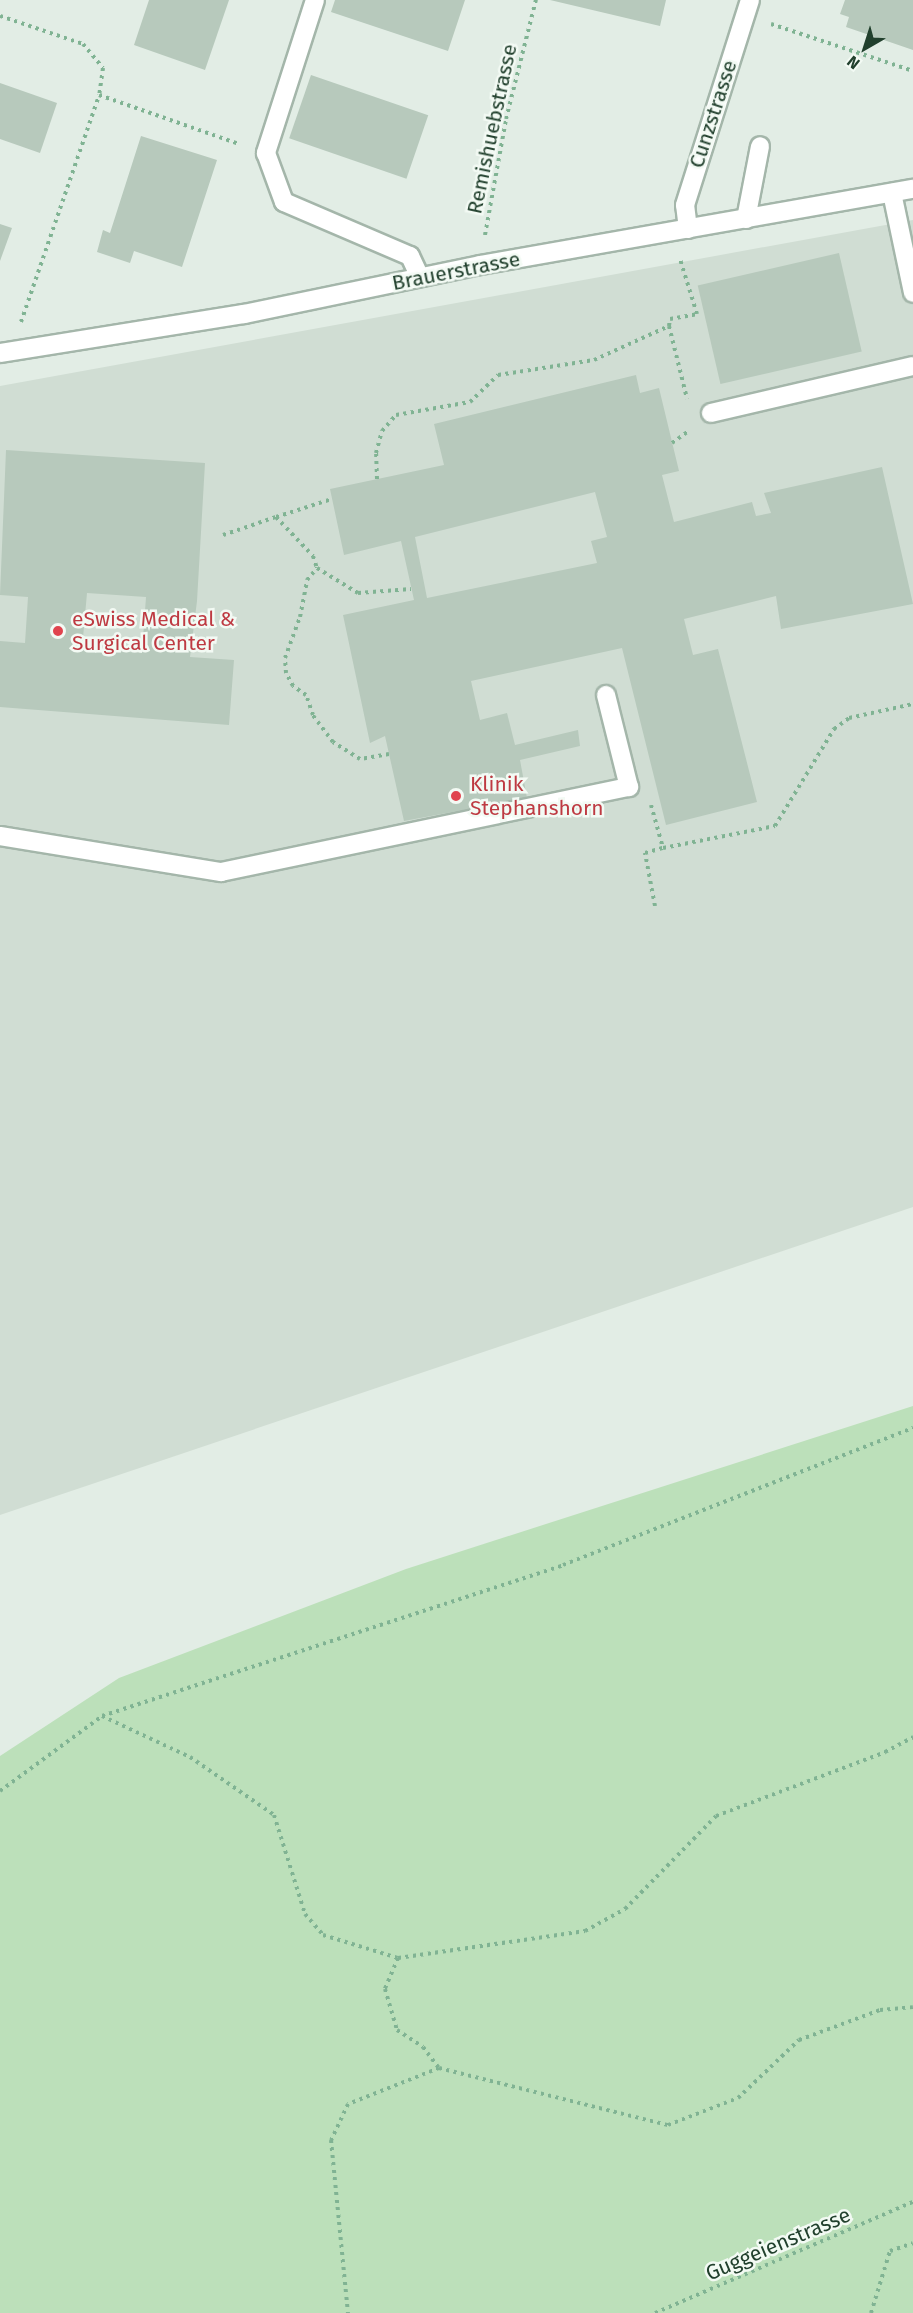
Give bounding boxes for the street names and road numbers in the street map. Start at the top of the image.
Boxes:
street label: Remishuebstrasse [462,42,522,216]
street label: Cunzstrasse [684,57,742,171]
street label: Brauerstrasse [390,246,522,296]
street label: Guggeienstrasse [702,2202,854,2286]

